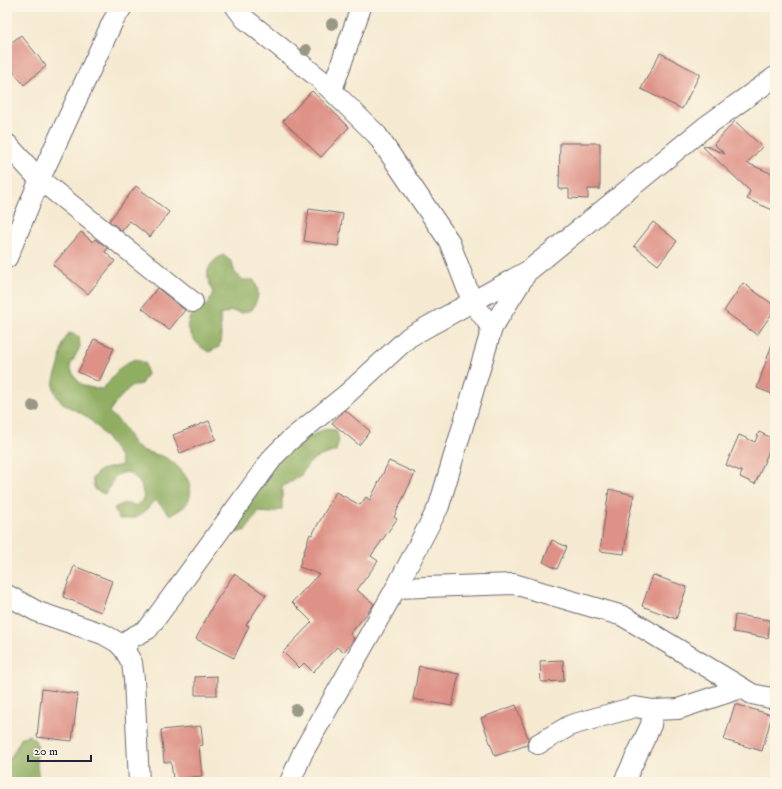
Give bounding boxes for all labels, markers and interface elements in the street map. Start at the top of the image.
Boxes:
scale bar [28,737,91,763]
text: 20 m [34,744,58,759]

